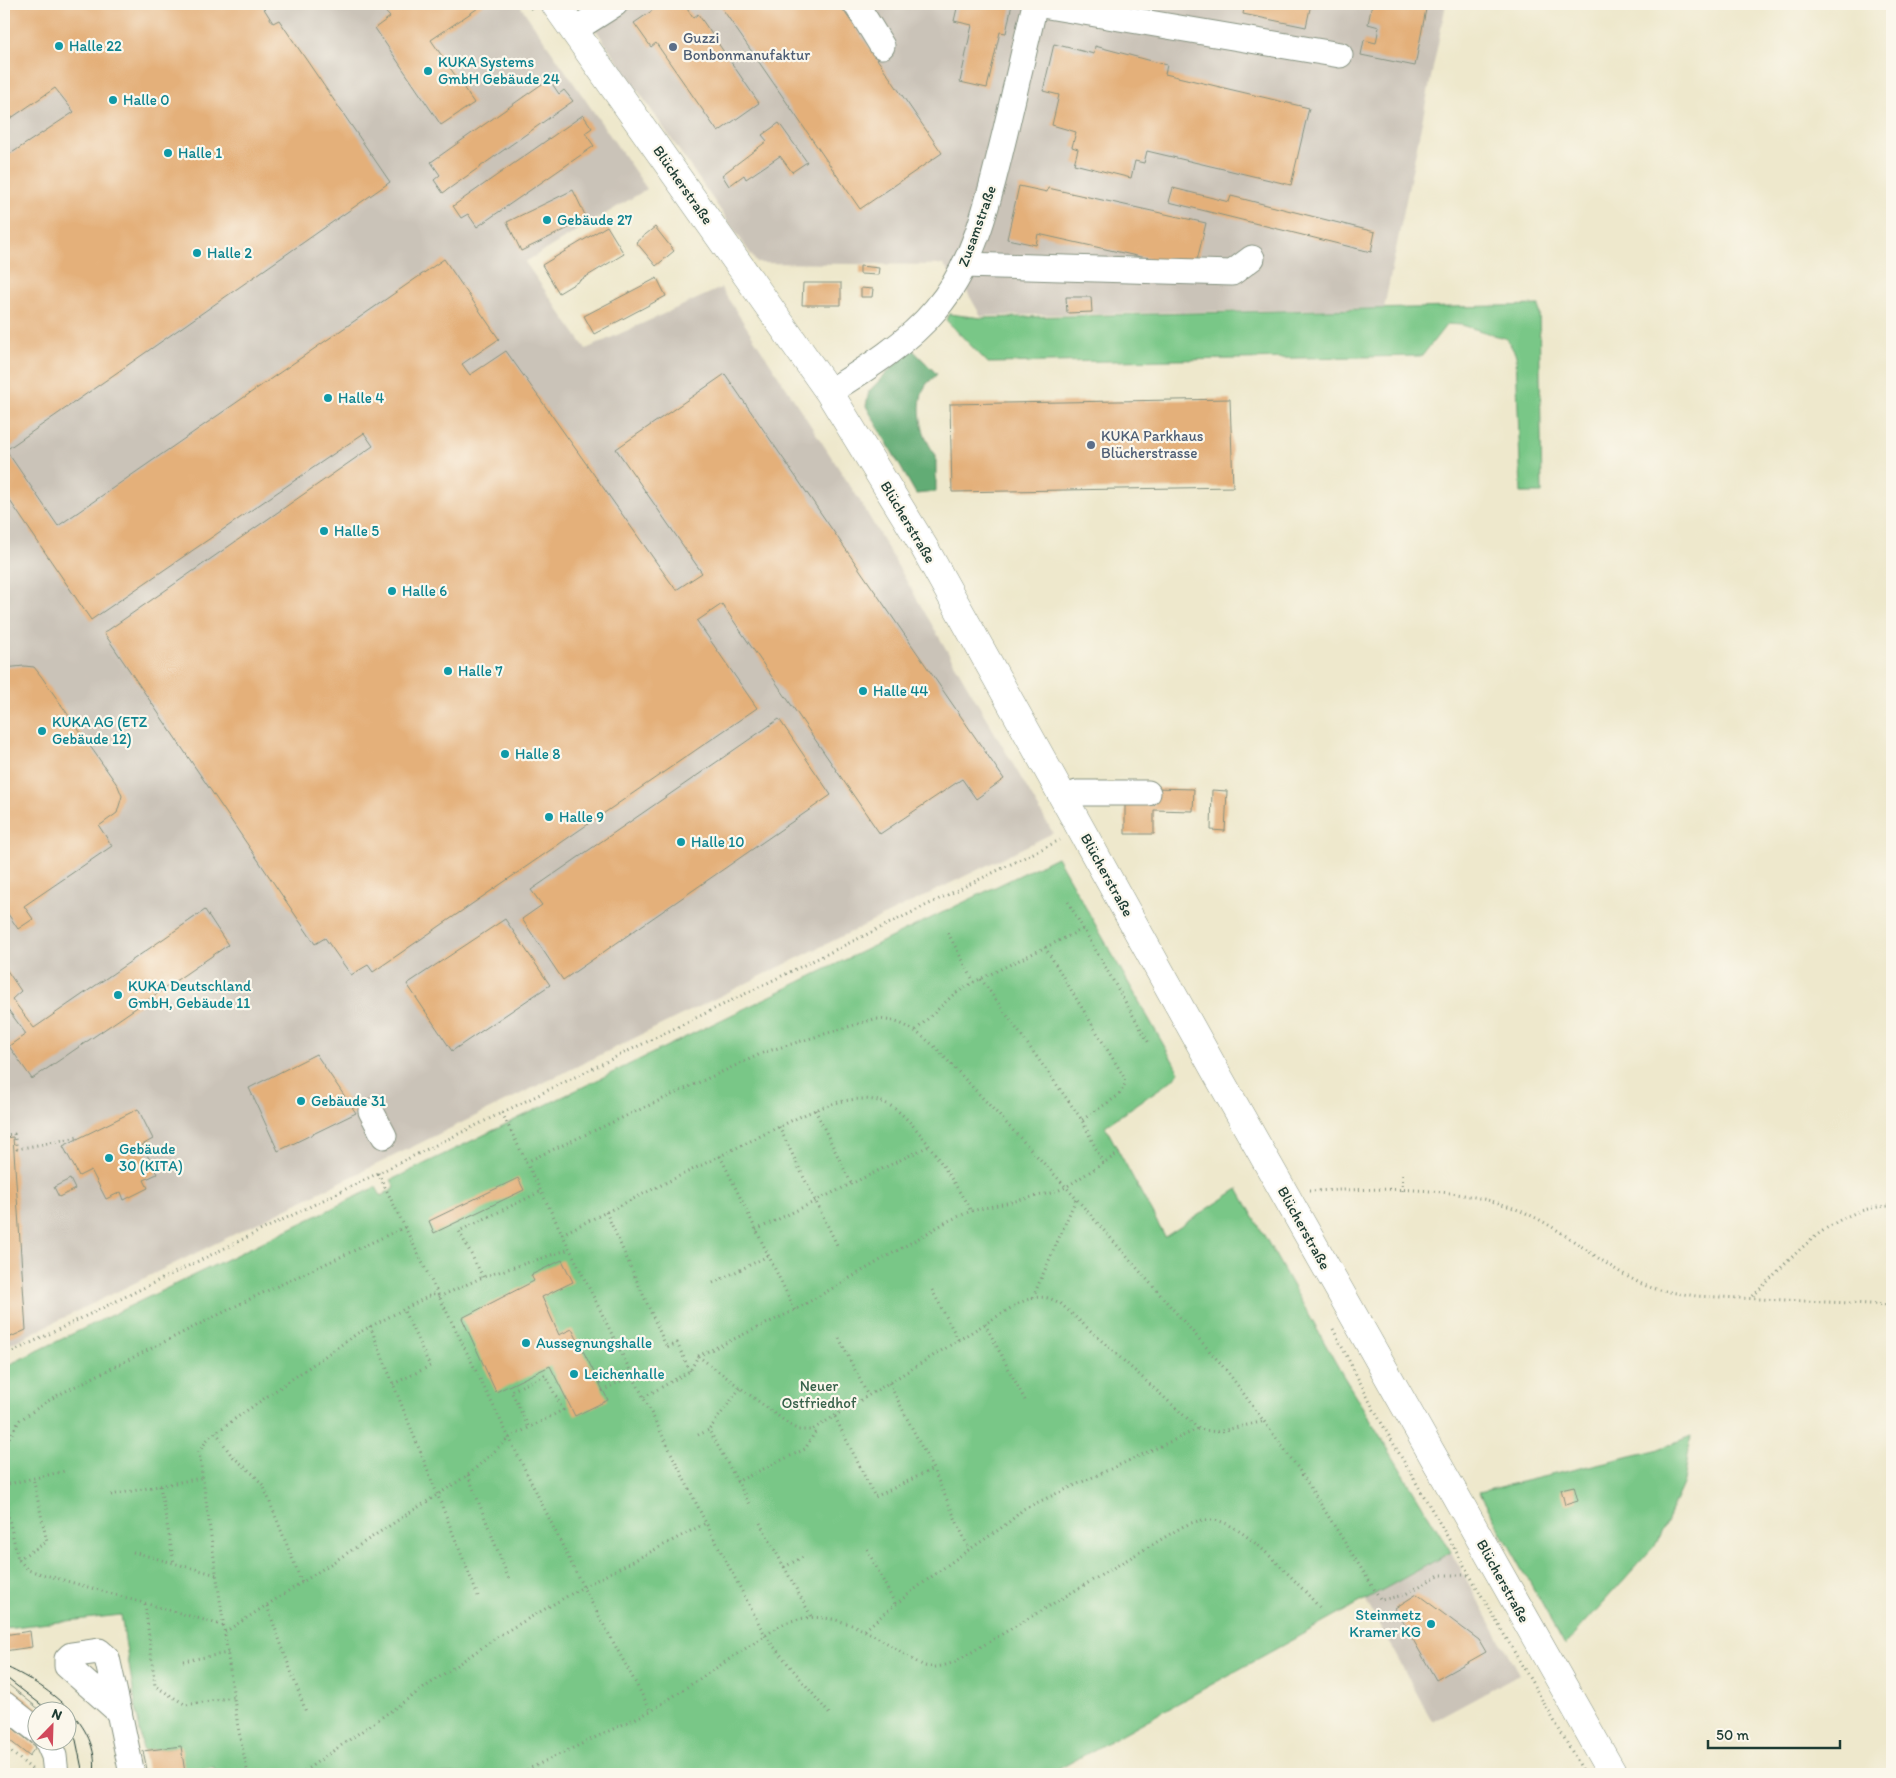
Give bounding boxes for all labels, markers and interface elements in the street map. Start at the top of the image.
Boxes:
place label: Guzzi Bonbonmanufaktur [683,29,810,64]
place label: Halle 22 [69,37,122,55]
marker: Halle 22 [53,40,65,52]
marker: Guzzi Bonbonmanufaktur [667,41,679,53]
place label: KUKA Systems GmbH Gebäude 24 [438,53,560,88]
marker: KUKA Systems GmbH Gebäude 24 [422,65,434,77]
place label: Halle 0 [123,91,169,109]
marker: Halle 0 [107,94,119,106]
street label: Blücherstraße [649,142,717,228]
place label: Halle 1 [178,144,222,162]
marker: Halle 1 [162,147,174,159]
street label: Zusamstraße [954,183,1000,269]
place label: Gebäude 27 [557,211,633,229]
marker: Gebäude 27 [541,214,553,226]
place label: Halle 2 [207,244,252,262]
marker: Halle 2 [191,247,203,259]
place label: Halle 4 [338,389,384,407]
marker: Halle 4 [322,392,334,404]
place label: KUKA Parkhaus Blücherstrasse [1101,427,1204,462]
marker: KUKA Parkhaus Blücherstrasse [1085,439,1097,451]
street label: Blücherstraße [877,478,939,566]
place label: Halle 5 [334,522,379,540]
marker: Halle 5 [318,525,330,537]
place label: Halle 6 [402,582,447,600]
marker: Halle 6 [386,585,398,597]
place label: Halle 7 [458,662,503,680]
marker: Halle 7 [442,665,454,677]
place label: Halle 44 [873,682,928,700]
marker: Halle 44 [857,685,869,697]
place label: KUKA AG (ETZ Gebäude 12) [52,713,148,748]
marker: KUKA AG (ETZ Gebäude 12) [36,725,48,737]
place label: Halle 8 [515,745,560,763]
marker: Halle 8 [499,748,511,760]
place label: Halle 9 [559,808,604,826]
marker: Halle 9 [543,811,555,823]
street label: Blücherstraße [1077,830,1137,920]
place label: Halle 10 [691,833,744,851]
marker: Halle 10 [675,836,687,848]
place label: KUKA Deutschland GmbH, Gebäude 11 [128,977,252,1012]
marker: KUKA Deutschland GmbH, Gebäude 11 [112,989,124,1001]
place label: Gebäude 31 [311,1092,386,1110]
marker: Gebäude 31 [295,1095,307,1107]
place label: Gebäude 30 (KITA) [119,1140,183,1175]
marker: Gebäude 30 (KITA) [103,1152,115,1164]
street label: Blücherstraße [1274,1183,1334,1273]
place label: Aussegnungshalle [536,1334,652,1352]
marker: Aussegnungshalle [520,1337,532,1349]
place label: Leichenhalle [584,1365,665,1383]
marker: Leichenhalle [568,1368,580,1380]
park label: Neuer Ostfriedhof [781,1377,857,1412]
street label: Blücherstraße [1473,1536,1533,1626]
place label: Steinmetz Kramer KG [1349,1606,1421,1641]
marker: Steinmetz Kramer KG [1425,1618,1437,1630]
north arrow [28,1700,78,1750]
text: N [49,1705,65,1724]
scale bar [1708,1718,1841,1750]
text: 50 m [1716,1726,1749,1744]

